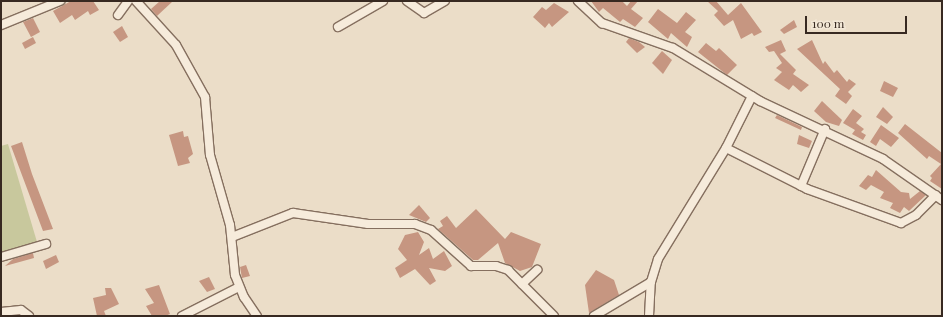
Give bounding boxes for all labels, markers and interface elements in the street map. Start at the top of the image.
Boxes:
scale bar [807,8,909,34]
text: 100 m [812,15,844,31]

